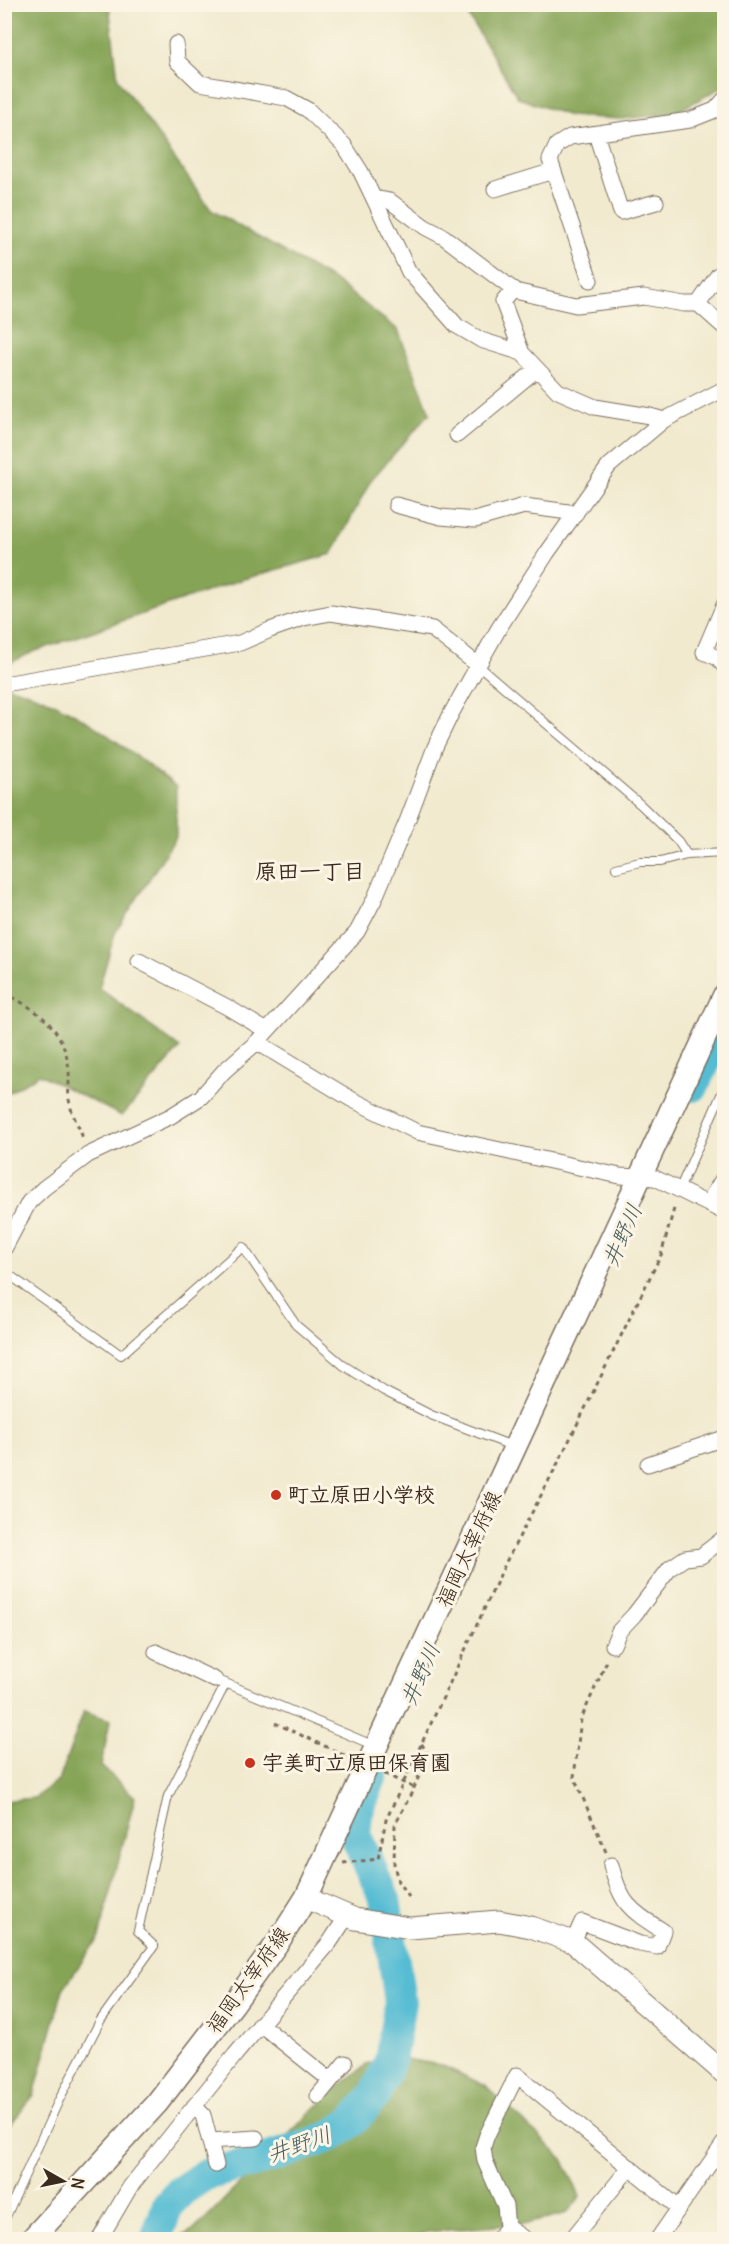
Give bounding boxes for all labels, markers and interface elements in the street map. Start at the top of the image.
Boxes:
district label: 原田一丁目 [255,857,365,885]
water label: 井野川 [596,1199,648,1271]
place label: 町立原田小学校 [288,1481,435,1508]
street label: 福岡太宰府線 [430,1486,507,1612]
marker: 町立原田小学校 [269,1488,283,1502]
water label: 井野川 [394,1638,446,1710]
place label: 宇美町立原田保育園 [262,1749,451,1776]
marker: 宇美町立原田保育園 [243,1756,257,1770]
street label: 福岡太宰府線 [200,1921,296,2039]
water label: 井野川 [263,2120,335,2168]
north arrow [33,2151,93,2211]
text: N [67,2176,89,2190]

